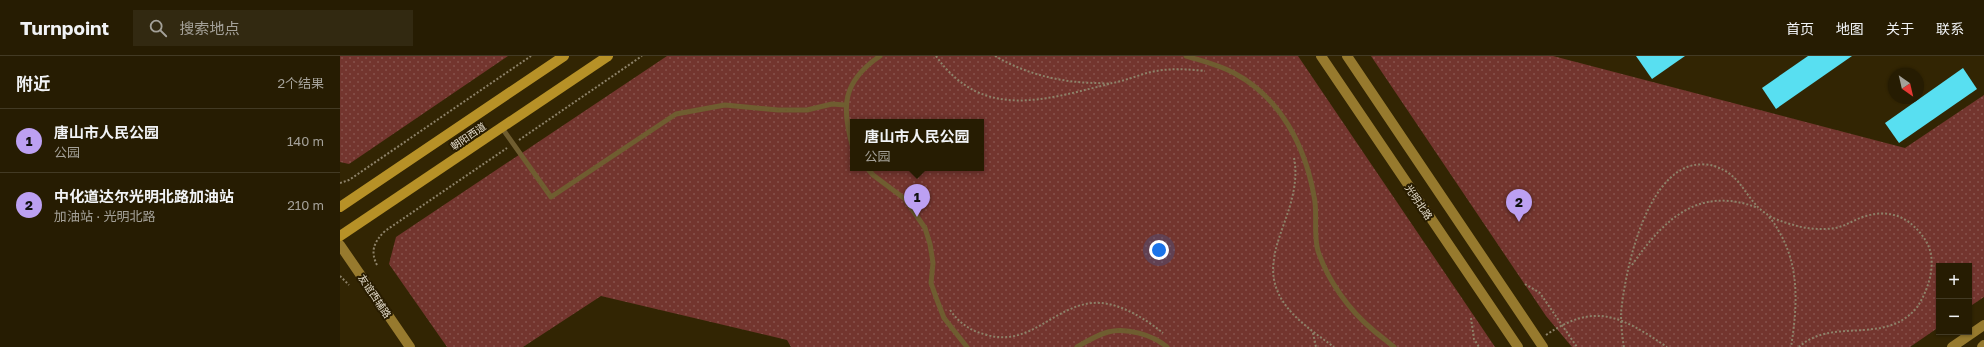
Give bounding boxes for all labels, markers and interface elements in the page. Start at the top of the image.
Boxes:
search box [133,10,413,46]
text: Turnpoint [20,16,109,39]
icon: search [147,17,169,39]
text: 搜索地点 [179,19,239,37]
text: 首页 [1786,20,1814,37]
text: 地图 [1836,20,1864,37]
text: 关于 [1886,20,1914,37]
text: 联系 [1936,20,1964,37]
north arrow [1888,68,1924,104]
text: 附近 [16,73,50,94]
text: 2个结果 [277,75,324,91]
popup [850,119,984,171]
street label: 朝阳西道 [448,120,488,152]
text: 唐山市人民公园 [54,123,159,141]
text: 唐山市人民公园 [864,127,970,145]
text: 1 [26,133,32,149]
text: 140 m [287,133,324,149]
text: 公园 [54,144,80,160]
text: 公园 [864,148,891,164]
street label: 光明北路 [1403,182,1435,222]
pin: 1 [904,184,930,217]
text: 中化道达尔光明北路加油站 [54,187,234,205]
pin: 2 [1506,189,1532,222]
text: 2 [25,197,33,213]
text: 210 m [287,197,324,213]
text: 加油站 · 光明北路 [54,208,155,224]
your location [1149,240,1169,260]
map controls [1936,263,1972,335]
button: + [1936,263,1972,299]
street label: 友谊西辅路 [356,272,394,320]
button: − [1936,299,1972,335]

